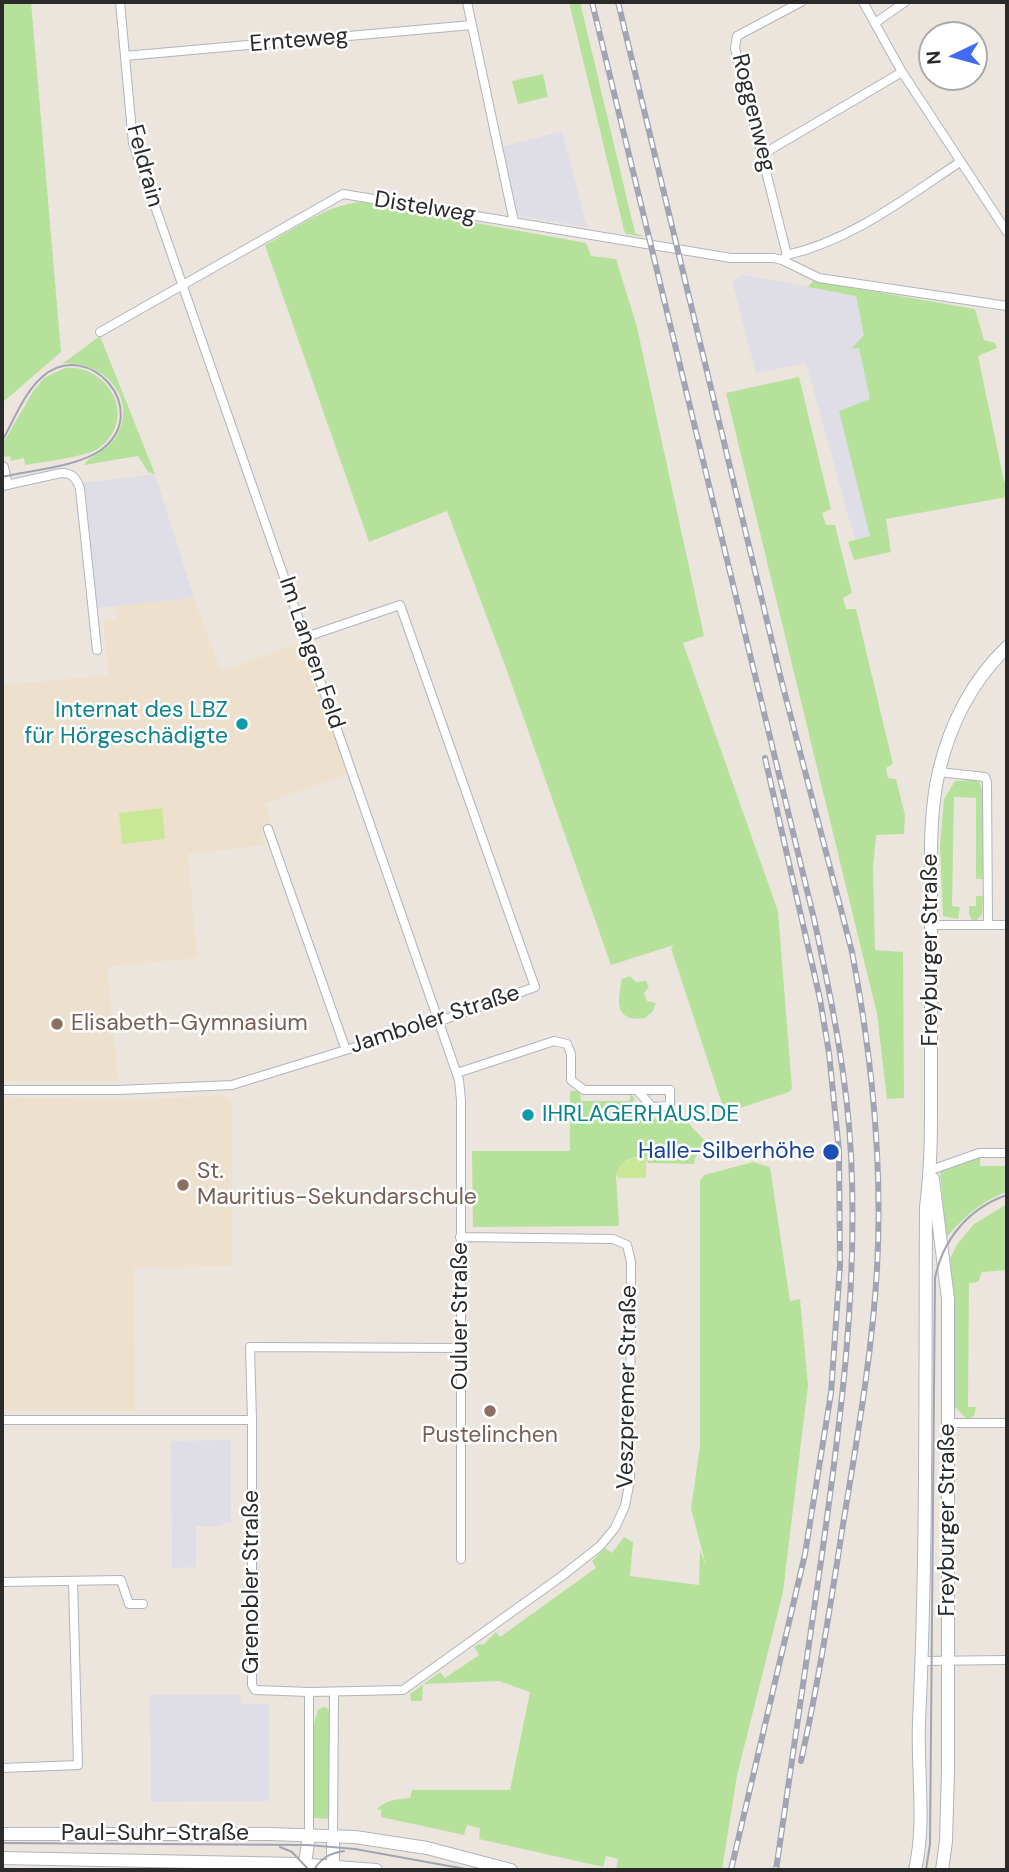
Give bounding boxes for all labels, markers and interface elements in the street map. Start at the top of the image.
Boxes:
north arrow [918,21,988,91]
street label: Ernteweg [249,23,349,59]
text: N [921,50,947,66]
street label: Roggenweg [725,51,781,175]
street label: Feldrain [120,122,168,210]
street label: Distelweg [372,186,478,230]
street label: Im Langen Feld [272,573,350,733]
place label: Internat des LBZ für Hörgeschädigte [24,697,228,751]
marker: Internat des LBZ für Hörgeschädigte [234,716,250,732]
street label: Freyburger Straße [917,854,945,1046]
street label: Jamboler Straße [347,980,523,1060]
place label: Elisabeth-Gymnasium [71,1010,308,1038]
marker: Elisabeth-Gymnasium [49,1016,65,1032]
place label: IHRLAGERHAUS.DE [542,1101,739,1129]
marker: IHRLAGERHAUS.DE [520,1107,536,1123]
place label: Halle-Silberhöhe [638,1138,815,1166]
marker: Halle-Silberhöhe [821,1142,841,1162]
place label: St. Mauritius-Sekundarschule [197,1158,477,1212]
marker: St. Mauritius-Sekundarschule [175,1177,191,1193]
street label: Ouluer Straße [447,1242,475,1390]
street label: Veszpremer Straße [612,1285,644,1489]
marker: Pustelinchen [482,1403,498,1419]
place label: Pustelinchen [422,1422,558,1450]
street label: Freyburger Straße [934,1424,962,1616]
street label: Grenobler Straße [238,1490,266,1674]
street label: Paul-Suhr-Straße [61,1820,249,1848]

